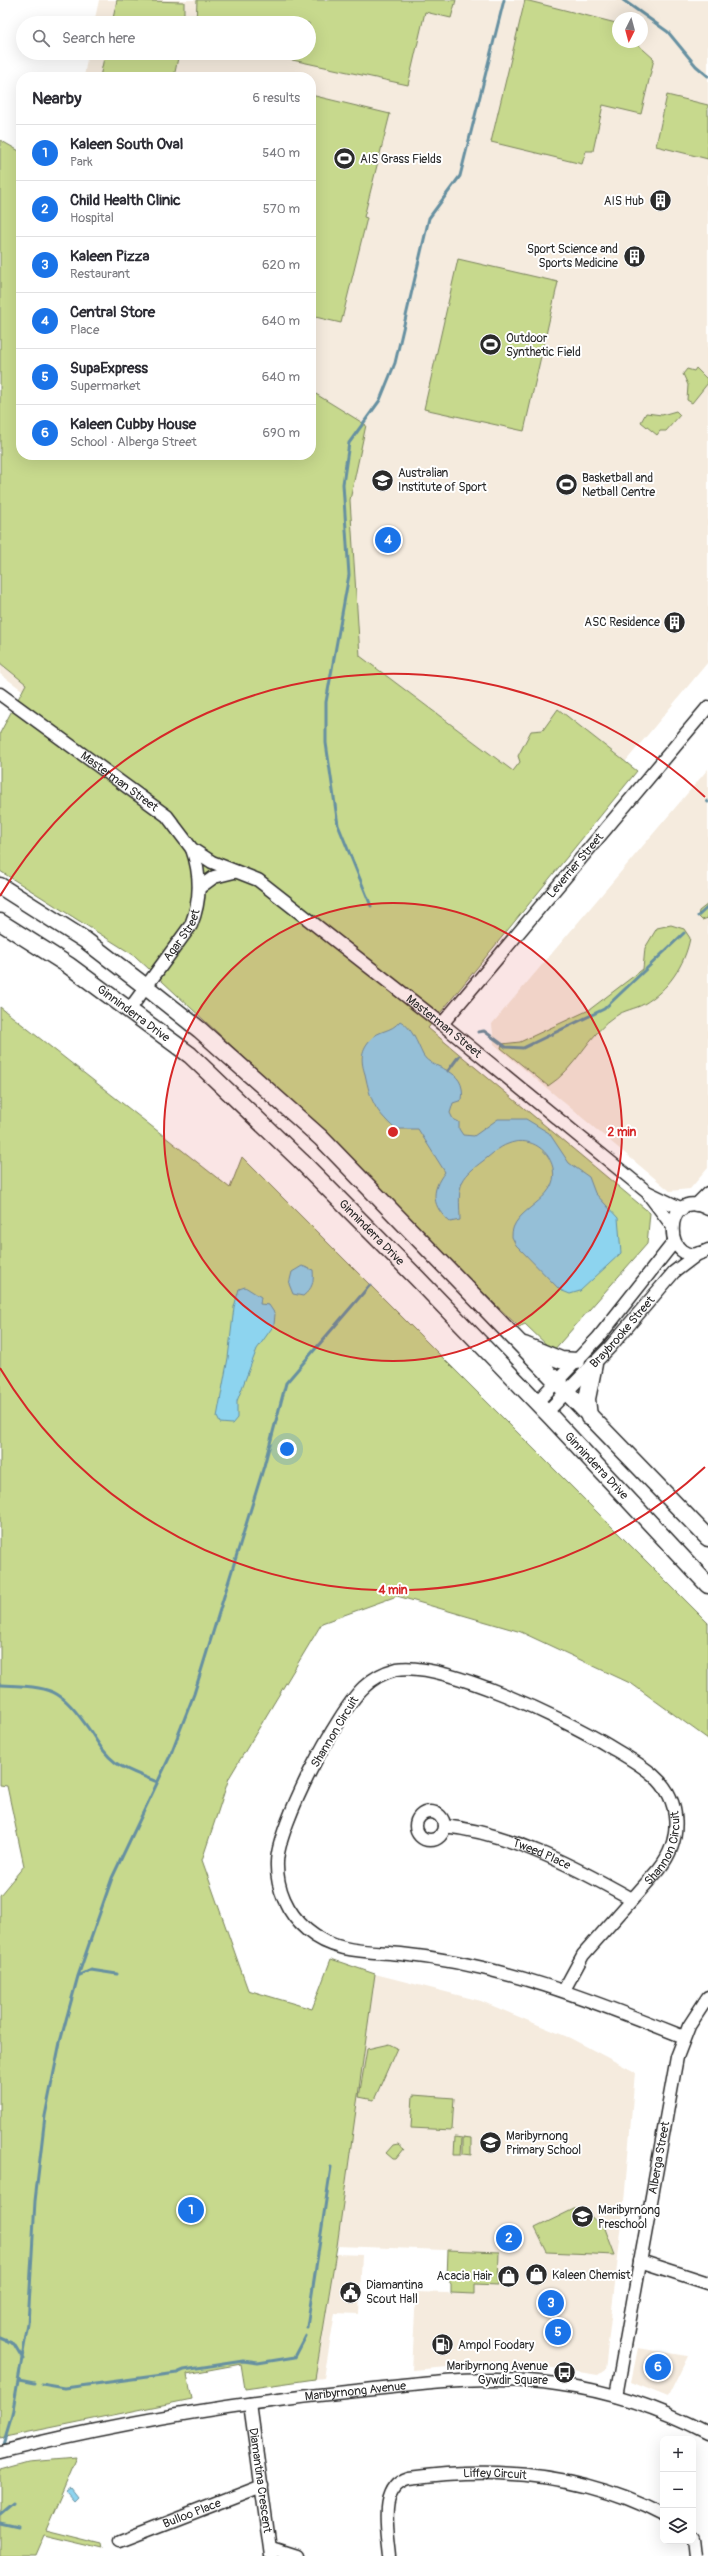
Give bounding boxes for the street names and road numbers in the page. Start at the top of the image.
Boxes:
street label: Masterman Street [78,748,161,815]
street label: Leverrier Street [544,830,607,901]
street label: Agar Street [160,907,203,964]
street label: Ginninderra Drive [94,982,173,1045]
street label: Masterman Street [403,991,485,1061]
street label: Ginninderra Drive [336,1196,408,1268]
street label: Braybrooke Street [587,1293,658,1371]
street label: Ginninderra Drive [561,1429,632,1503]
street label: Shannon Circuit [308,1694,362,1770]
street label: Shannon Circuit [641,1810,683,1888]
street label: Tweed Place [511,1835,573,1873]
street label: Alberga Street [645,2120,673,2195]
street label: Maribyrnong Avenue [304,2378,407,2404]
street label: Diamantina Crescent [246,2427,275,2534]
street label: Liffey Circuit [463,2465,527,2483]
street label: Bulloo Place [161,2495,223,2531]

